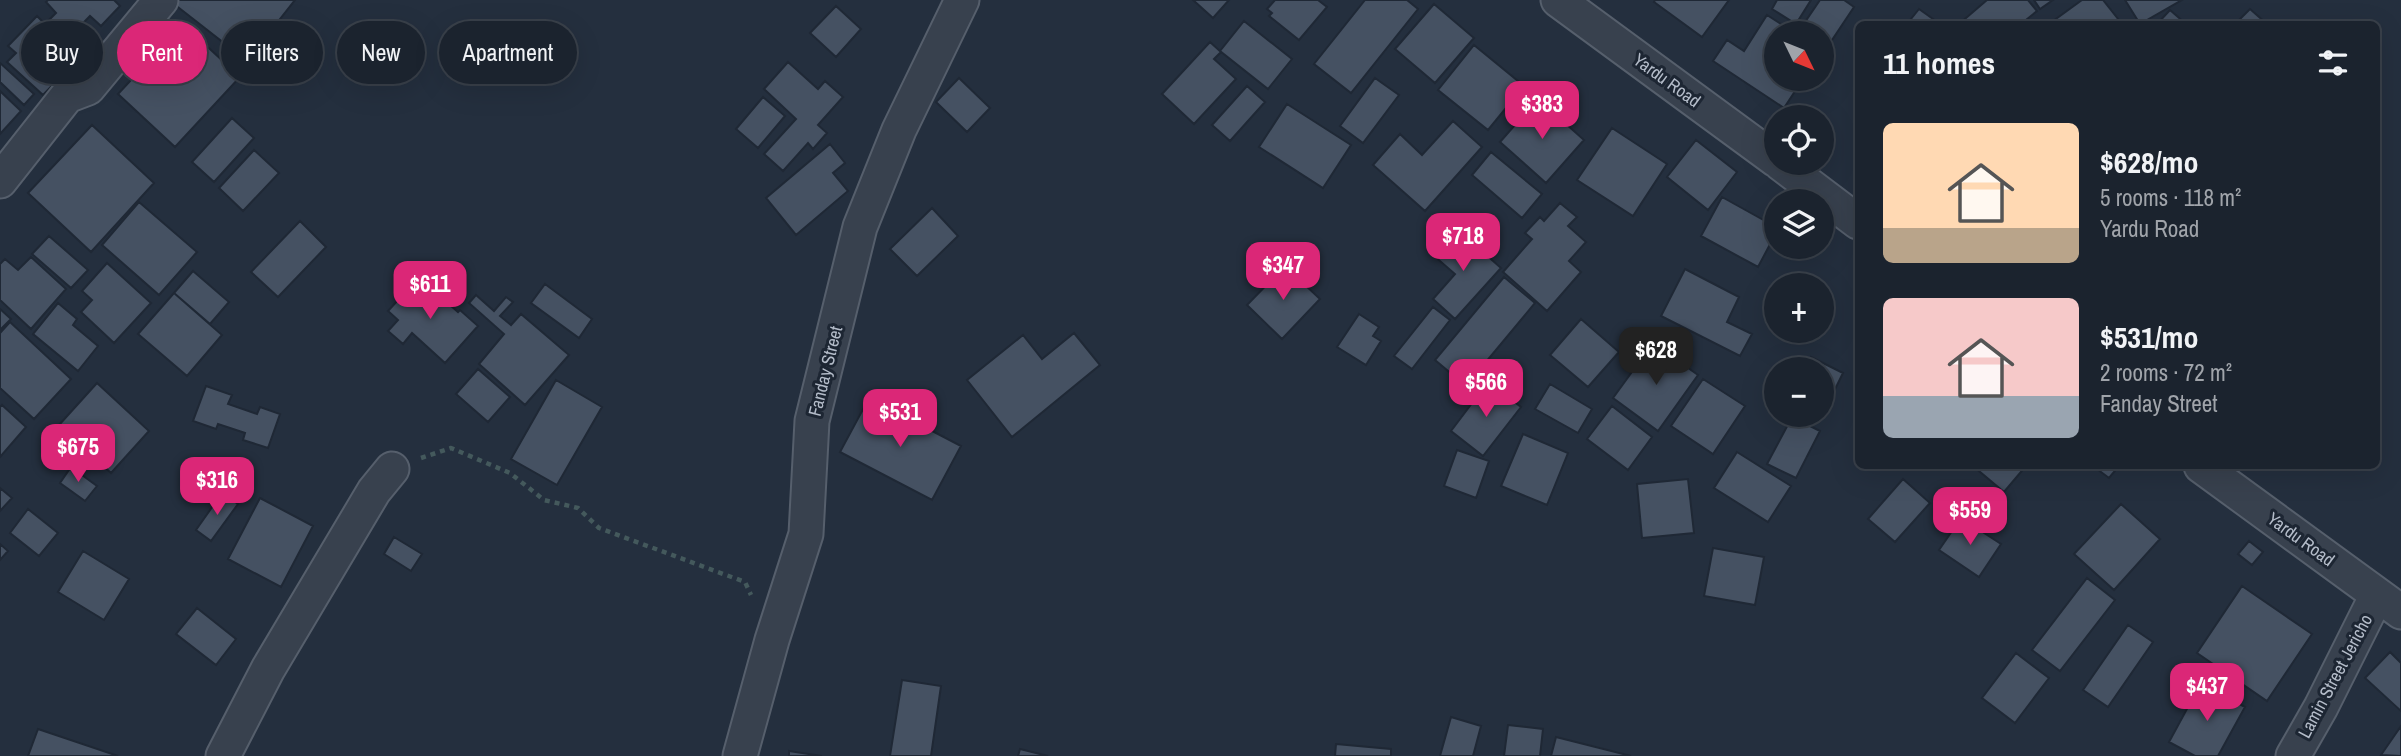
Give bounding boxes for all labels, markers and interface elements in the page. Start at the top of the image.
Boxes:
chip: Buy [21,21,103,84]
chip: Rent [117,21,207,84]
chip: Filters [221,21,323,84]
chip: New [337,21,425,84]
chip: Apartment [439,21,577,84]
north arrow [1764,21,1834,91]
map controls [1764,21,1834,427]
text: 11 homes [1883,43,1995,83]
icon: filters [2314,44,2352,82]
street label: Yardu Road [1628,47,1706,113]
pin: $383 [1501,82,1583,141]
text: $383 [1521,88,1563,119]
button: locate [1764,105,1834,175]
text: $628/mo [2100,142,2198,182]
icon: home [1939,151,2023,235]
text: 5 rooms · 118 m² [2100,182,2241,213]
button: layers [1764,189,1834,259]
text: Yardu Road [2100,213,2199,244]
pin: $718 [1422,214,1504,273]
text: $718 [1442,220,1484,251]
pin: $347 [1242,243,1324,302]
text: $347 [1262,249,1304,280]
pin: $611 [389,262,471,321]
text: $611 [410,268,450,299]
button: + [1764,273,1834,343]
text: $531/mo [2100,317,2198,357]
street label: Fanday Street [802,323,848,419]
icon: home [1939,326,2023,410]
pin: $628 [1615,328,1697,387]
text: $628 [1635,334,1677,365]
button: − [1764,357,1834,427]
text: 2 rooms · 72 m² [2100,357,2232,388]
pin: $566 [1445,360,1527,419]
text: $566 [1465,366,1507,397]
text: Fanday Street [2100,388,2218,419]
pin: $531 [859,390,941,449]
text: $531 [879,396,921,427]
pin: $675 [37,424,119,484]
text: $675 [57,431,99,462]
pin: $316 [176,458,258,517]
text: $316 [196,464,238,495]
pin: $559 [1929,488,2011,547]
text: $559 [1949,494,1991,525]
street label: Yardu Road [2262,506,2340,572]
street label: Lamin Street Jericho [2292,610,2378,742]
pin: $437 [2166,664,2248,723]
text: $437 [2186,670,2228,701]

